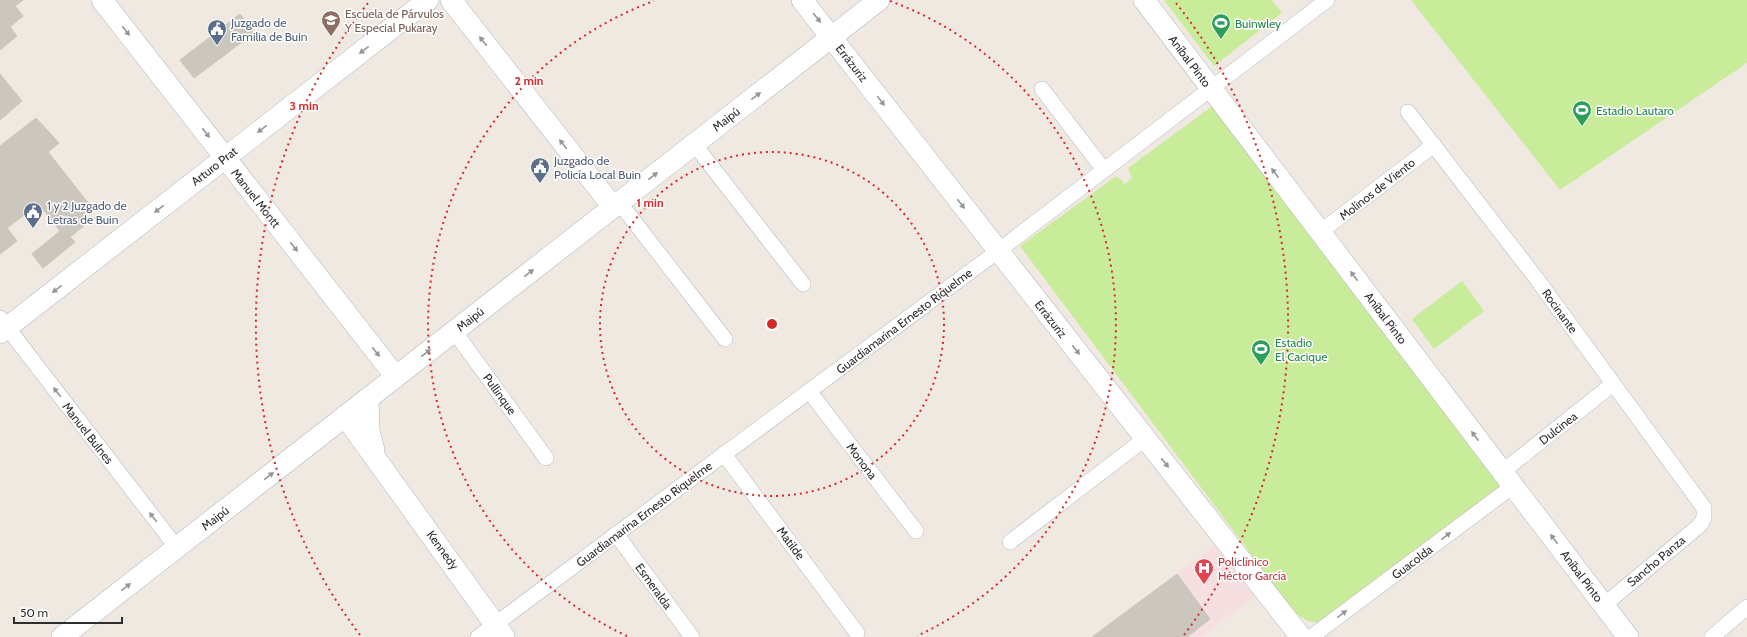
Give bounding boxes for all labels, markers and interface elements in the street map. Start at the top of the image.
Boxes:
place label: Escuela de Párvulos Y Especial Pukaray [344,6,444,35]
school or university icon: Escuela de Párvulos Y Especial Pukaray [320,9,342,37]
sports icon: Buinwley [1210,12,1232,40]
one-way arrow [813,13,821,24]
place label: Juzgado de Familia de Buin [230,15,308,44]
place label: Buinwley [1235,16,1281,31]
public building icon: Juzgado de Familia de Buin [206,18,228,46]
one-way arrow [121,25,130,36]
street label: Aníbal Pinto [1166,32,1215,90]
one-way arrow [479,36,487,47]
street label: Errázuriz [833,41,872,85]
one-way arrow [359,45,370,54]
text: 2 min [515,73,543,88]
one-way arrow [750,92,761,100]
one-way arrow [877,95,885,106]
text: 3 min [289,98,319,113]
sports icon: Estadio Lautaro [1571,99,1593,127]
place label: Estadio Lautaro [1596,103,1674,118]
street label: Maipú [709,104,743,134]
one-way arrow [256,125,267,134]
one-way arrow [201,128,210,139]
one-way arrow [559,138,568,149]
street label: Arturo Prat [188,143,240,189]
place label: Juzgado de Policía Local Buin [553,153,641,182]
street label: Molinos de Viento [1336,155,1418,223]
public building icon: Juzgado de Policía Local Buin [529,156,551,184]
street label: Manuel Montt [228,165,284,231]
one-way arrow [1271,167,1280,178]
one-way arrow [648,172,659,180]
text: 1 min [636,195,664,210]
place label: 1 y 2 Juzgado de Letras de Buin [47,198,127,227]
one-way arrow [957,198,965,209]
public building icon: 1 y 2 Juzgado de Letras de Buin [22,201,44,229]
one-way arrow [154,205,165,214]
one-way arrow [290,241,298,252]
street label: Guardiamarina Ernesto Riquelme [833,265,975,377]
one-way arrow [523,269,534,277]
one-way arrow [1350,271,1358,282]
one-way arrow [51,285,62,293]
street label: Rocinante [1539,286,1581,336]
street label: Aníbal Pinto [1362,289,1411,347]
street label: Errázuriz [1032,297,1071,341]
street label: Maipú [453,304,487,334]
centre of rings [765,317,779,331]
place label: Estadio El Cacique [1275,335,1327,364]
sports icon: Estadio El Cacique [1250,338,1272,366]
one-way arrow [1071,344,1080,355]
one-way arrow [371,346,380,357]
one-way arrow [421,349,432,357]
street label: Pullinque [480,371,520,417]
one-way arrow [52,386,61,397]
street label: Manuel Bulnes [59,399,117,467]
street label: Dulcinea [1536,408,1580,448]
one-way arrow [1471,430,1479,441]
street label: Monona [843,440,881,482]
one-way arrow [1161,457,1169,468]
street label: Guardiamarina Ernesto Riquelme [573,458,715,570]
one-way arrow [263,471,274,480]
street label: Maipú [198,503,232,533]
one-way arrow [149,511,157,522]
street label: Matilde [774,524,808,562]
street label: Kennedy [424,527,462,573]
one-way arrow [1441,532,1452,540]
street label: Sancho Panza [1624,532,1688,590]
one-way arrow [1550,534,1558,544]
street label: Guacolda [1389,542,1436,582]
street label: Aníbal Pinto [1558,547,1607,605]
place label: Policlínico Héctor García [1218,554,1286,583]
hospital icon: Policlínico Héctor García [1193,557,1215,585]
street label: Esmeralda [632,560,676,612]
one-way arrow [120,583,131,592]
scale bar [14,599,122,625]
text: 50 m [20,605,48,620]
one-way arrow [1336,610,1347,618]

